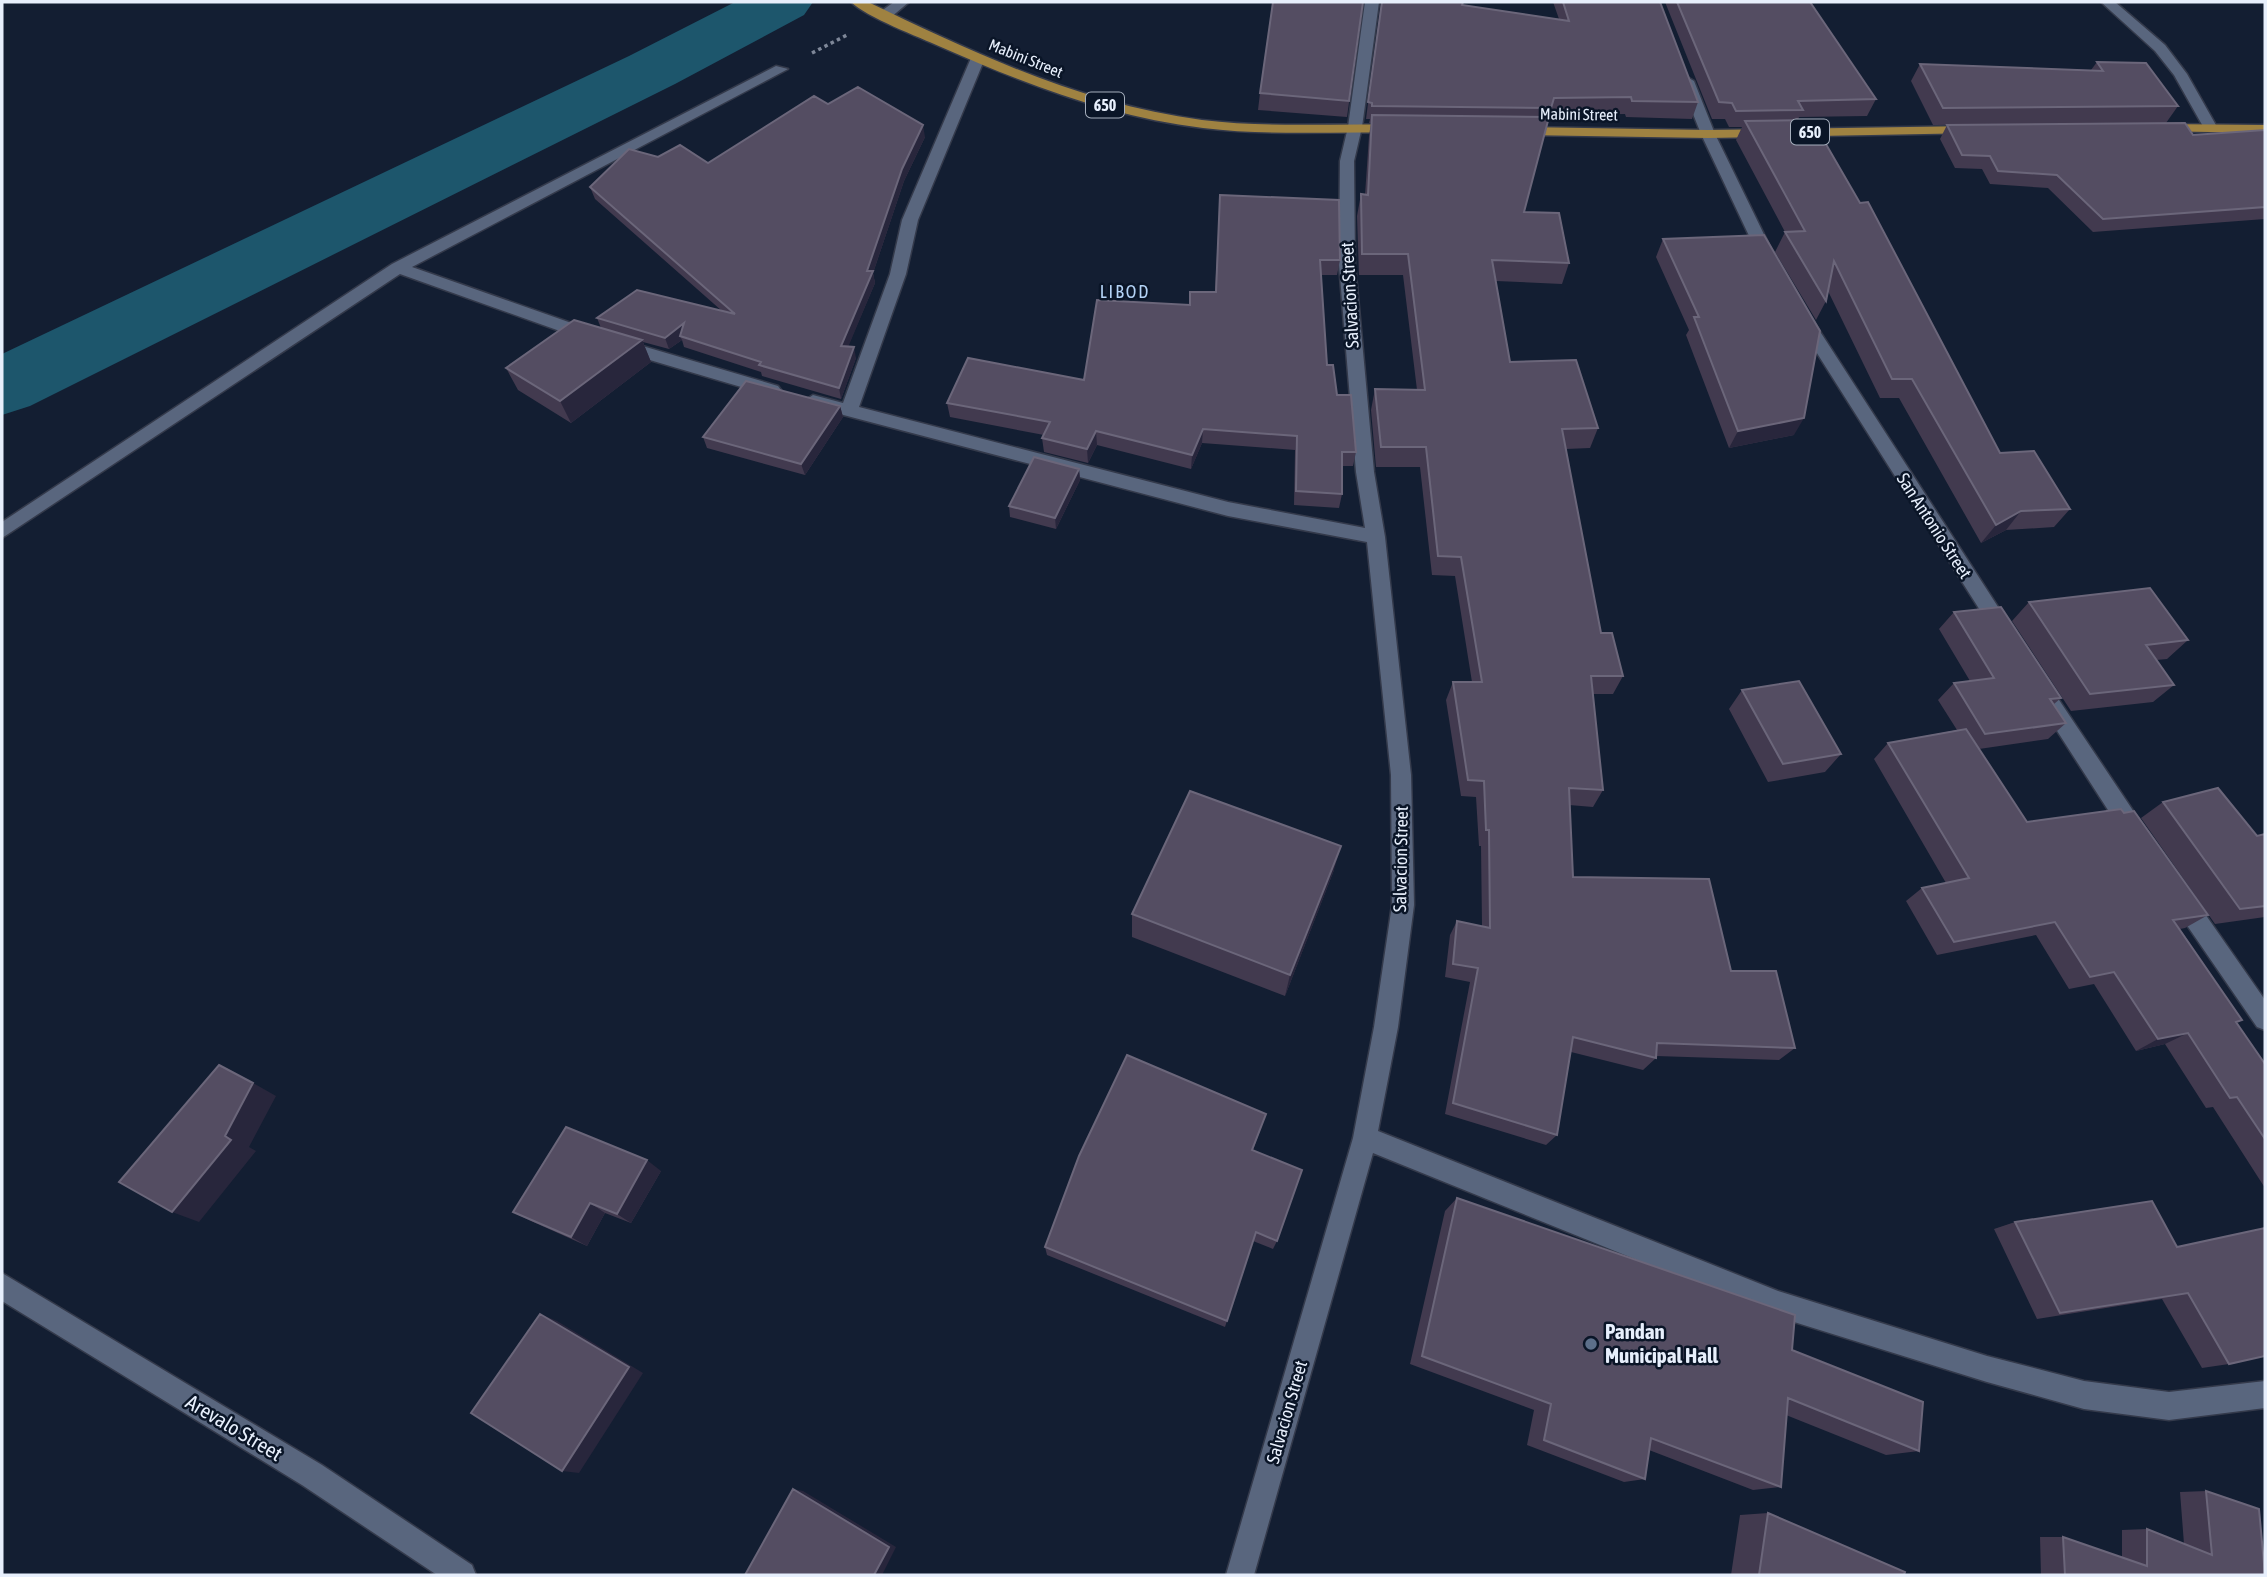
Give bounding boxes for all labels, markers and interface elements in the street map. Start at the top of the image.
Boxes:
street label: Mabini Street [986,35,1066,81]
road number: 650 [1086,92,1124,118]
street label: Mabini Street [1540,104,1619,124]
road number: 650 [1791,120,1829,144]
street label: Salvacion Street [1336,242,1363,349]
district label: LIBOD [1100,281,1150,302]
street label: San Antonio Street [1893,469,1976,582]
street label: Salvacion Street [1389,806,1412,912]
place label: Pandan Municipal Hall [1605,1319,1719,1367]
marker: Pandan Municipal Hall [1583,1336,1599,1352]
street label: Salvacion Street [1262,1358,1311,1466]
street label: Arevalo Street [182,1389,287,1465]

